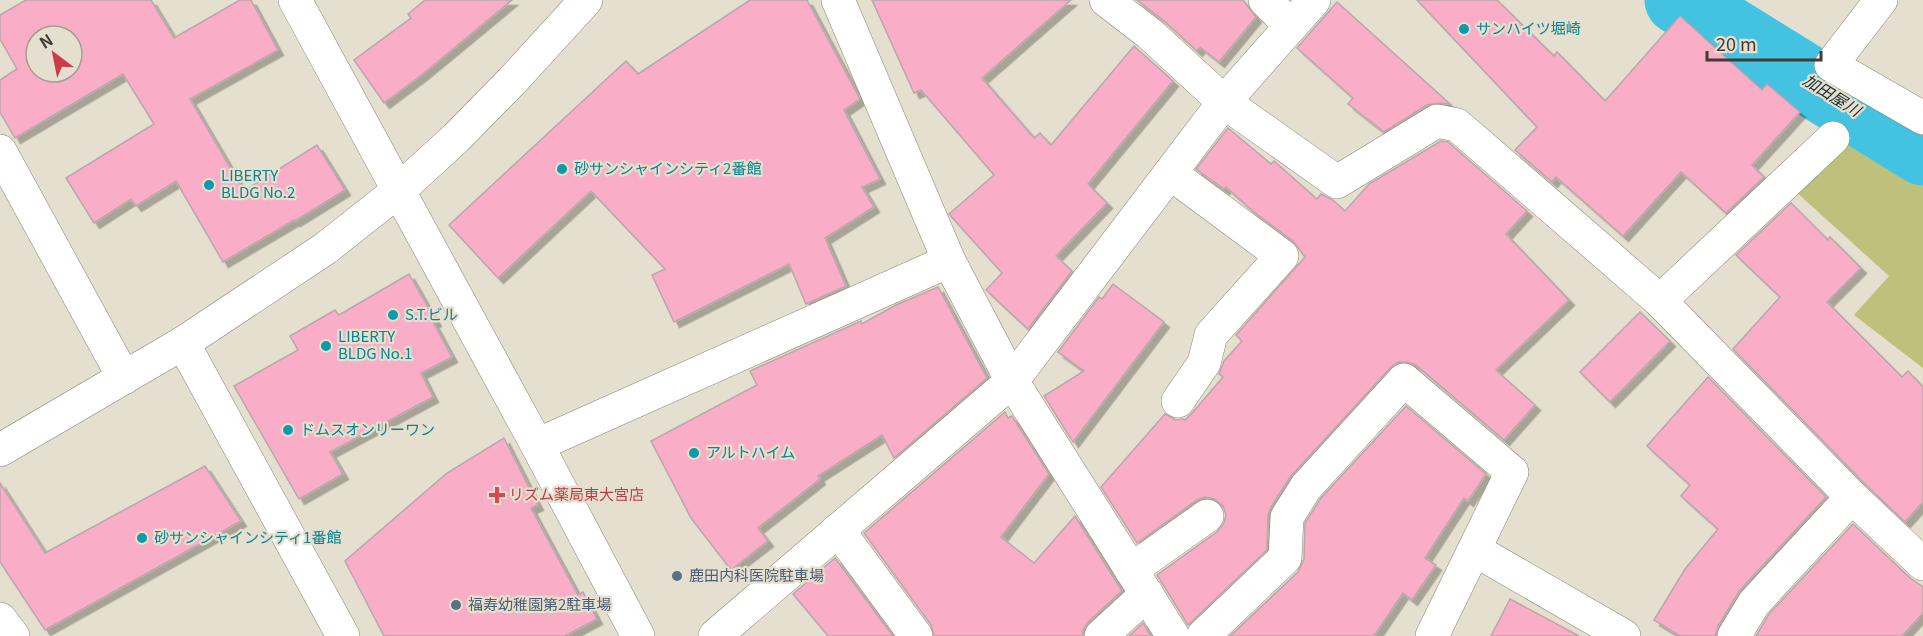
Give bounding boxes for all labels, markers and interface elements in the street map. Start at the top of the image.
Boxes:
place label: サンハイツ堀崎 [1476,17,1581,38]
marker: サンハイツ堀崎 [1457,22,1471,36]
north arrow [24,24,84,84]
scale bar [1707,24,1821,62]
text: N [34,27,57,54]
text: 20 m [1716,30,1757,56]
water label: 加田屋川 [1799,67,1868,122]
place label: 砂サンシャインシティ2番館 [574,157,761,178]
marker: 砂サンシャインシティ2番館 [555,162,569,176]
place label: LIBERTY BLDG No.2 [221,164,295,202]
marker: LIBERTY BLDG No.2 [202,178,216,192]
place label: S.T.ビル [405,303,458,324]
marker: S.T.ビル [386,308,400,322]
place label: LIBERTY BLDG No.1 [338,325,412,363]
marker: LIBERTY BLDG No.1 [319,339,333,353]
place label: ドムスオンリーワン [300,418,435,439]
marker: ドムスオンリーワン [281,423,295,437]
place label: アルトハイム [706,441,795,462]
marker: アルトハイム [687,446,701,460]
place label: リズム薬局東大宮店 [509,483,644,504]
marker: リズム薬局東大宮店 [490,488,504,502]
place label: 砂サンシャインシティ1番館 [154,526,341,547]
marker: 砂サンシャインシティ1番館 [135,531,149,545]
place label: 鹿田内科医院駐車場 [689,564,824,585]
marker: 鹿田内科医院駐車場 [670,569,684,583]
place label: 福寿幼稚園第2駐車場 [468,593,611,614]
marker: 福寿幼稚園第2駐車場 [449,598,463,612]

